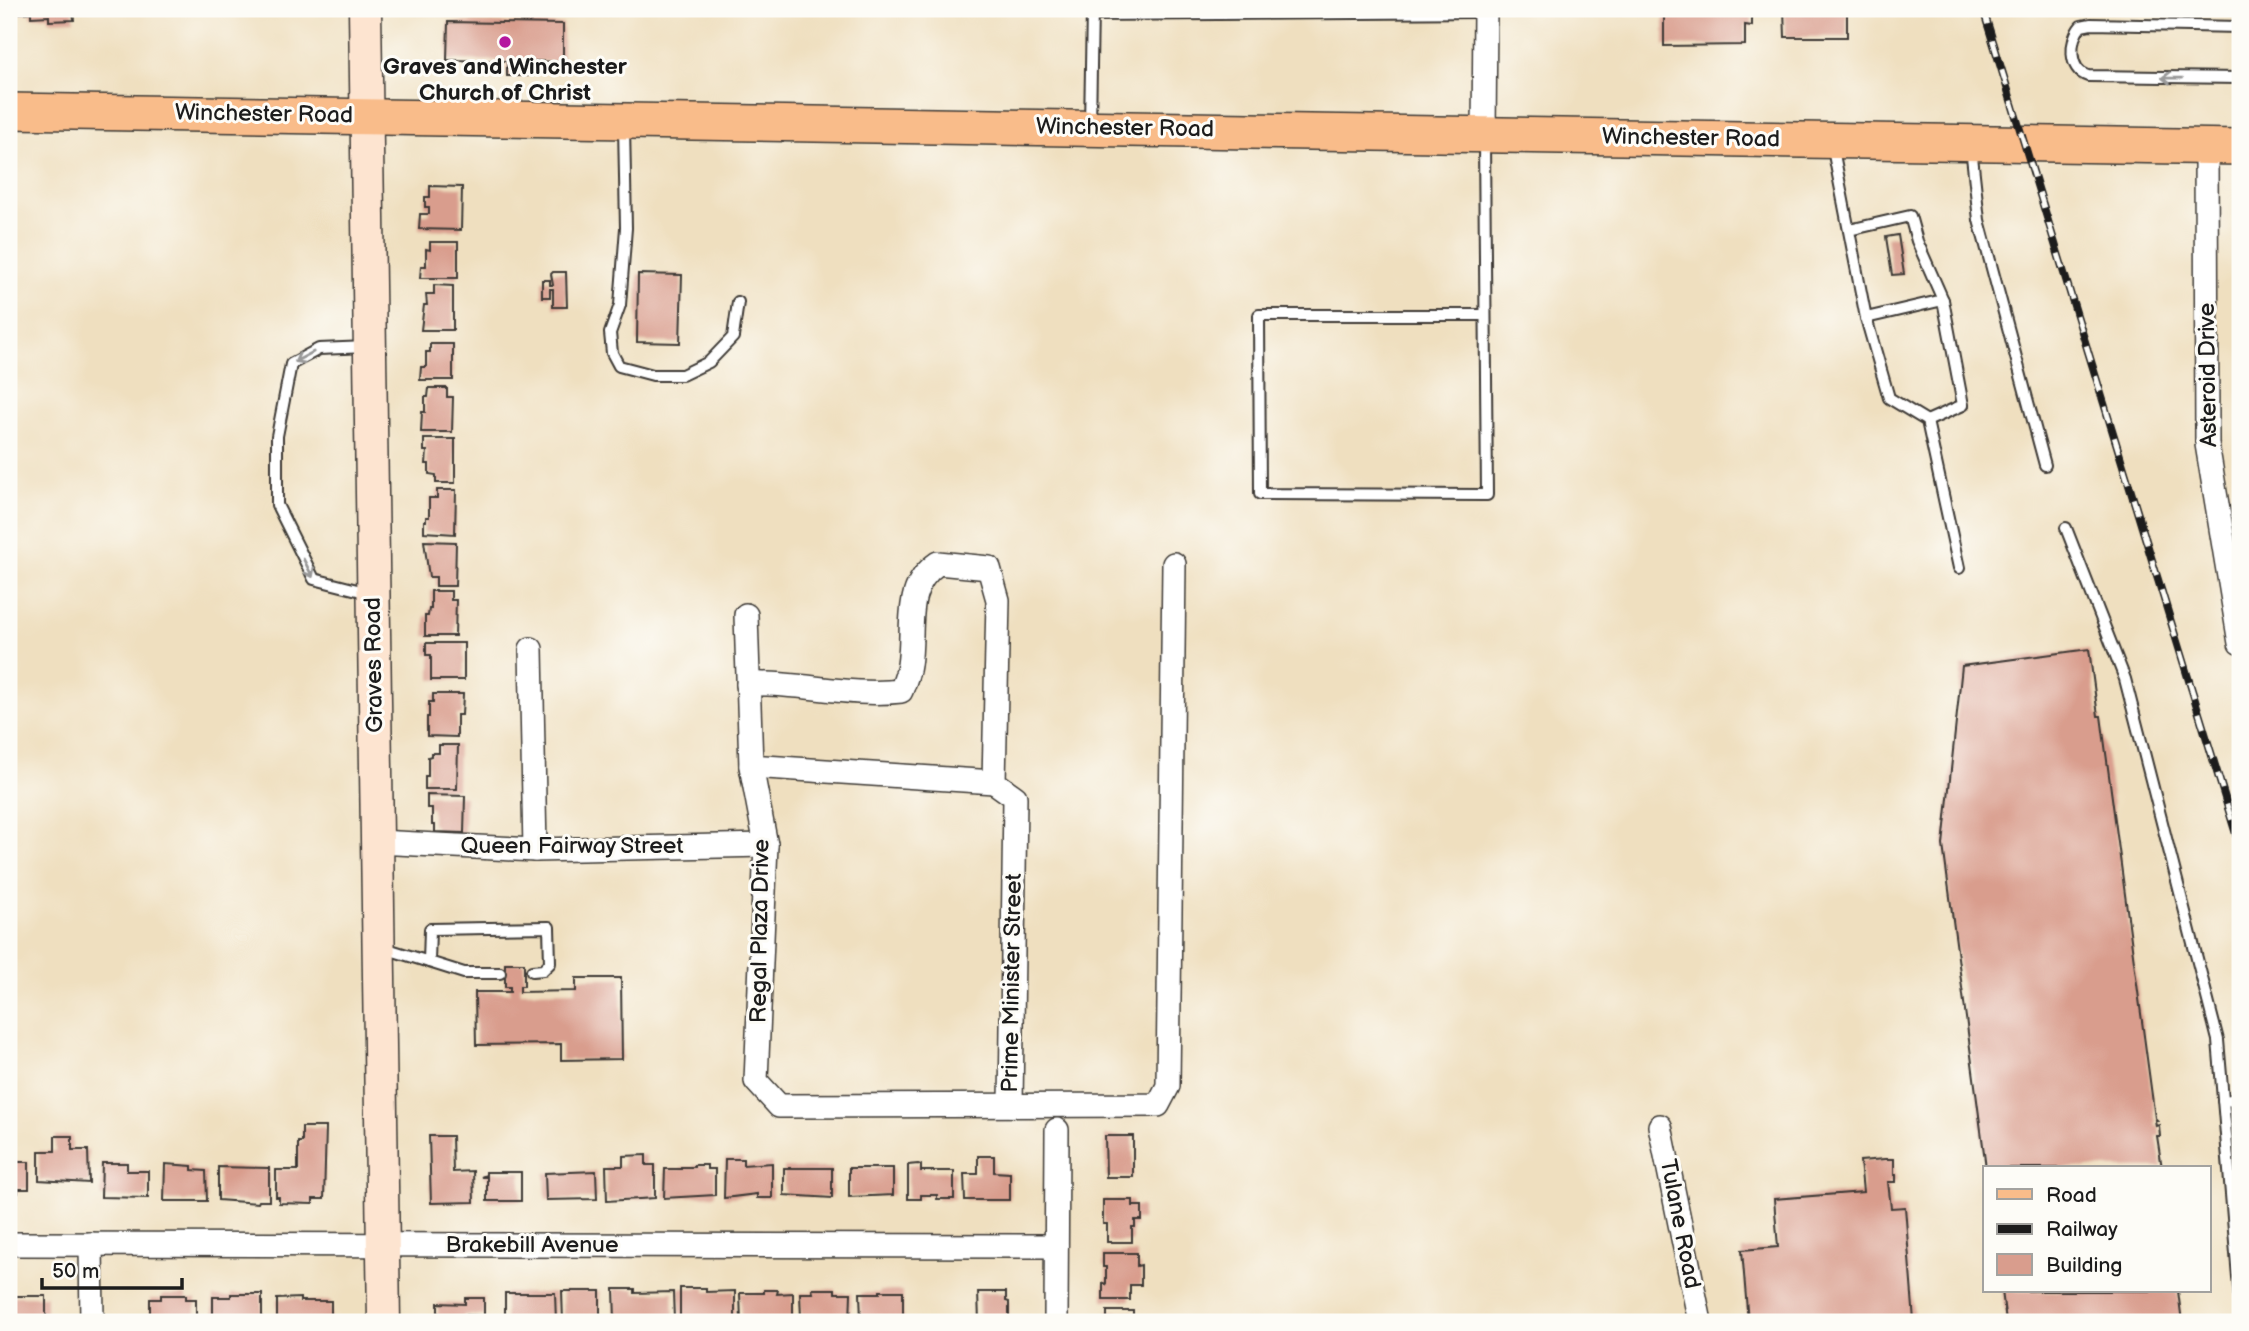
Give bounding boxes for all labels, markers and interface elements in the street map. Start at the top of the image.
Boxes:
marker: Graves and Winchester Church of Christ [497,34,513,50]
place label: Graves and Winchester Church of Christ [383,53,628,107]
one-way arrow [2161,71,2184,84]
street label: Winchester Road [175,98,353,130]
street label: Winchester Road [1036,112,1214,144]
street label: Winchester Road [1602,122,1780,154]
street label: Asteroid Drive [2193,303,2223,447]
one-way arrow [294,350,314,364]
one-way arrow [302,557,316,578]
street label: Graves Road [359,597,389,733]
street label: Queen Fairway Street [461,832,684,860]
street label: Regal Plaza Drive [744,839,776,1023]
street label: Prime Minister Street [996,873,1028,1093]
street label: Tulane Road [1654,1157,1706,1291]
legend [1983,1166,2210,1292]
text: Road [2046,1183,2097,1208]
text: Railway [2046,1217,2118,1242]
street label: Brakebill Avenue [445,1231,619,1259]
scale bar [42,1247,182,1291]
text: Building [2046,1253,2122,1278]
text: 50 m [52,1259,99,1284]

